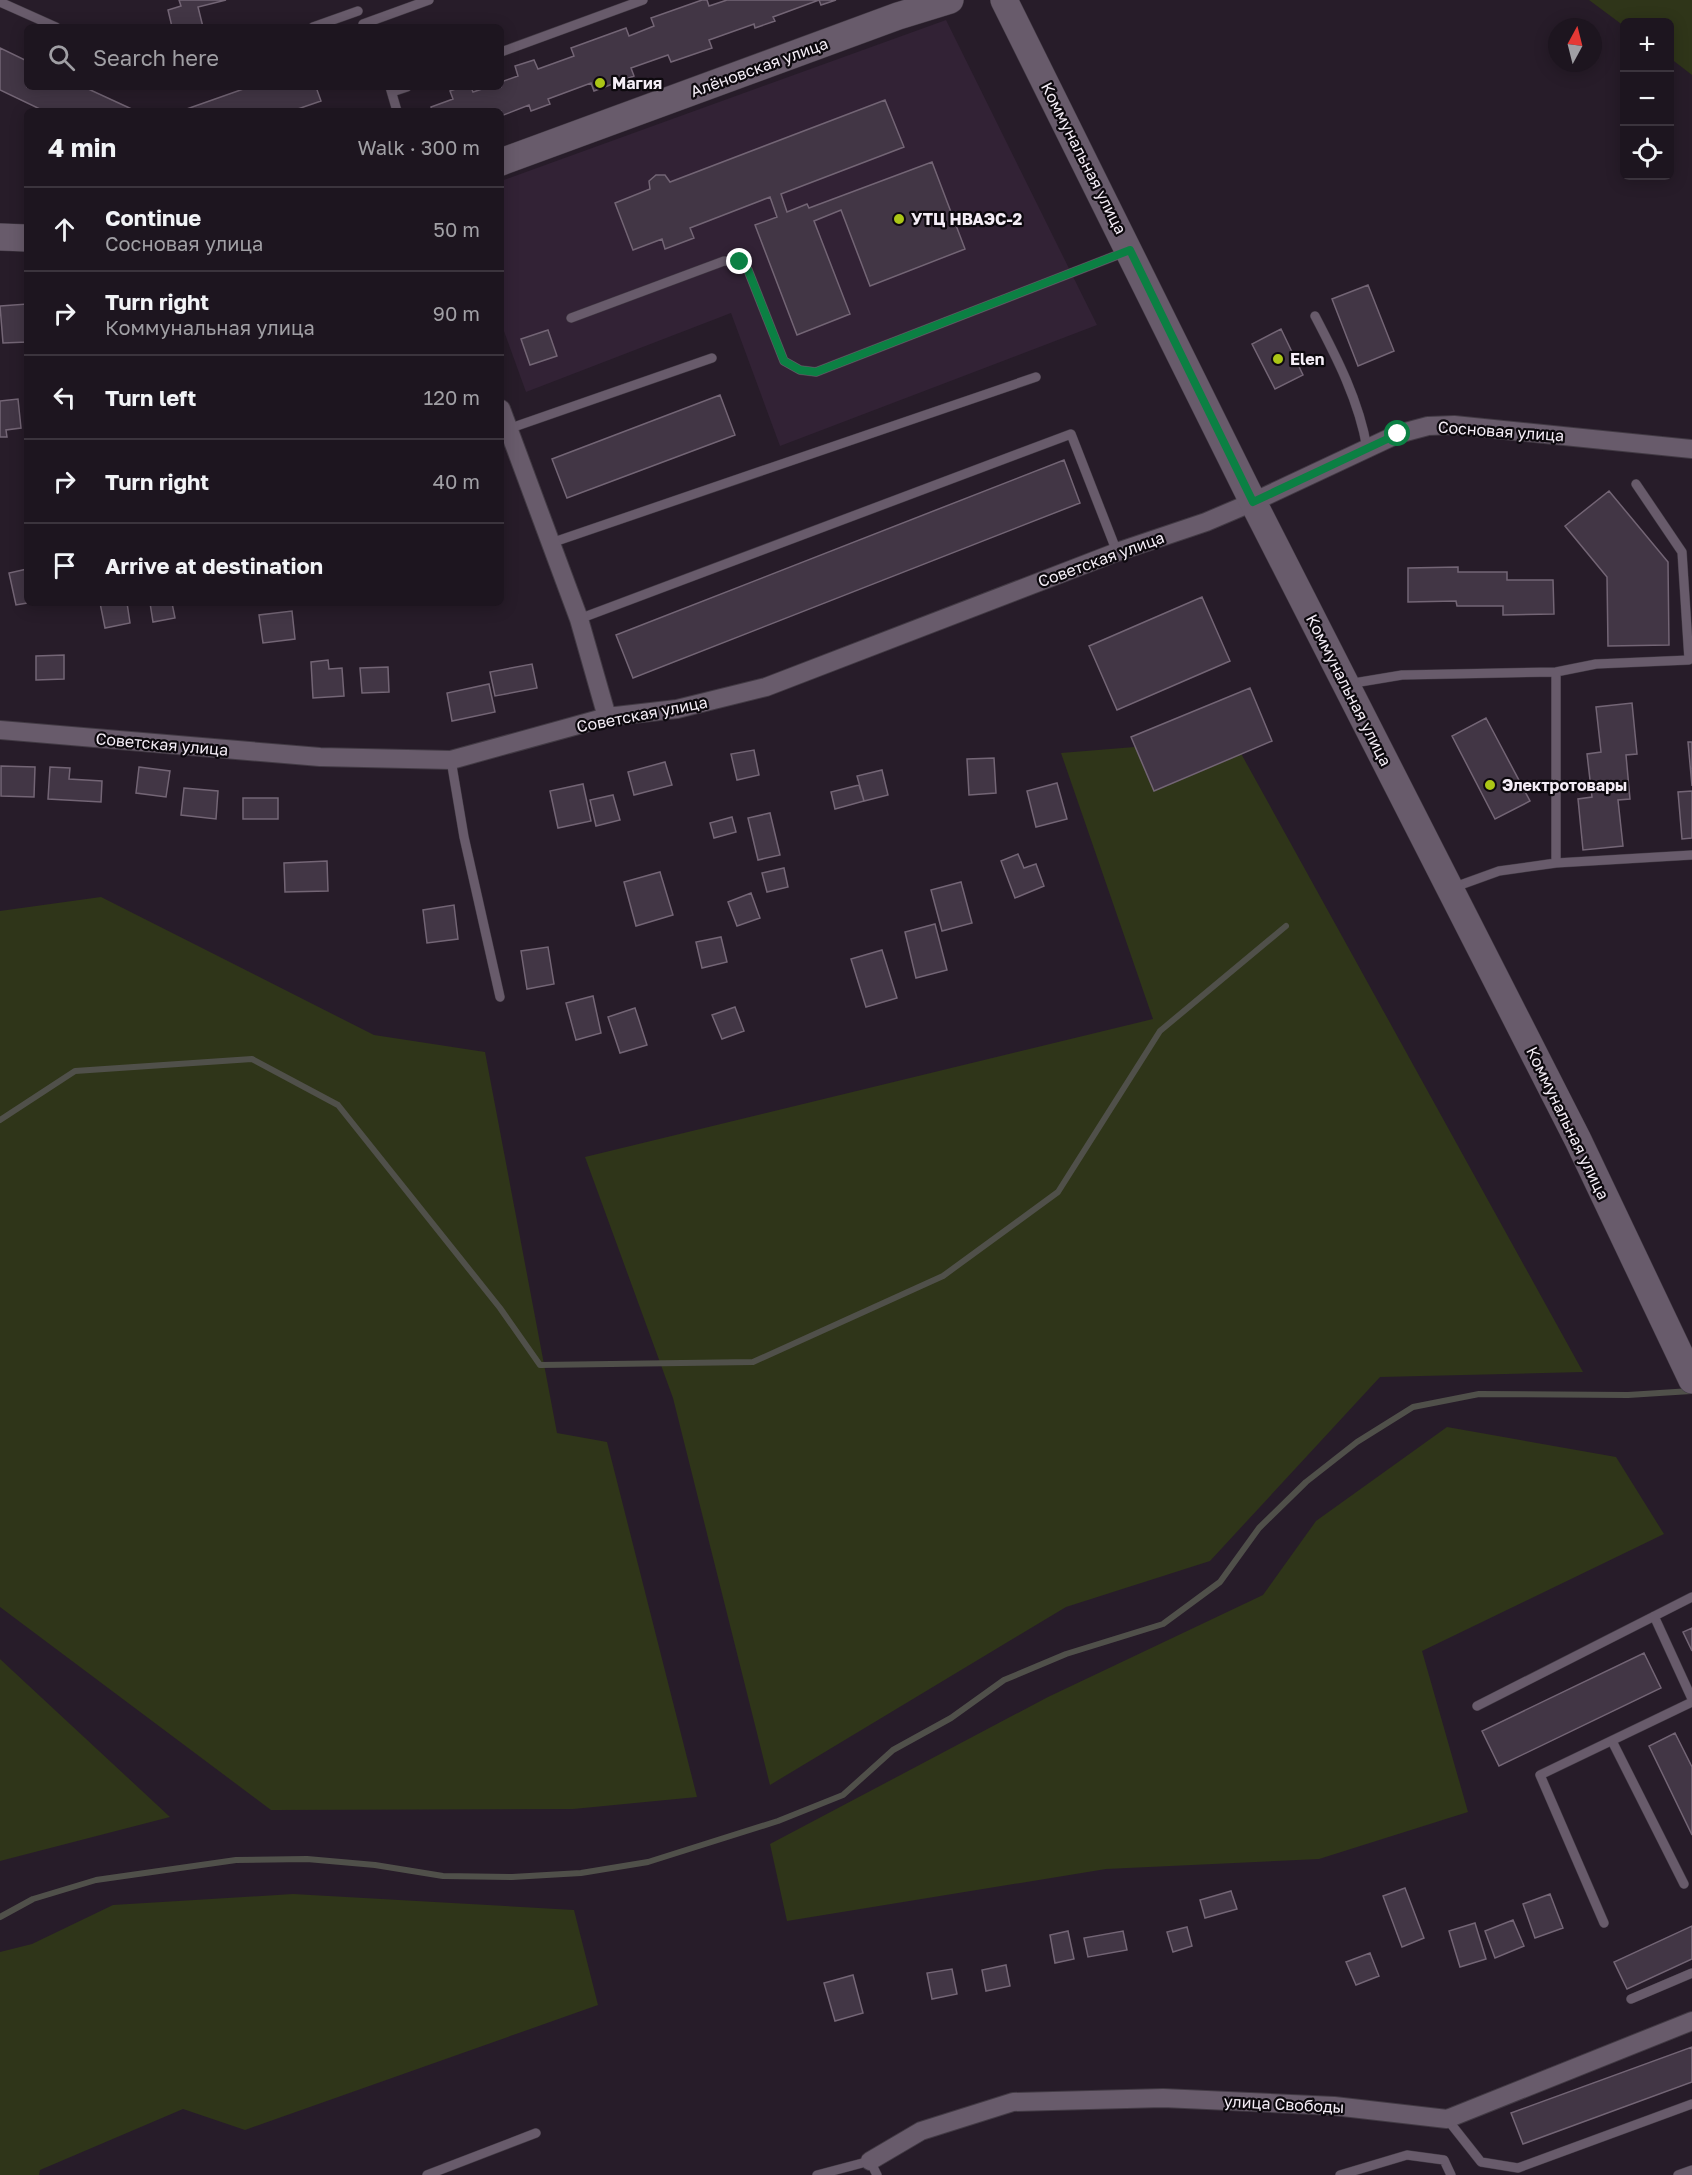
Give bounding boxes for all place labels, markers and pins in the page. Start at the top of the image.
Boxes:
place label: Магия [612,73,662,93]
marker: Магия [593,76,607,90]
place label: УТЦ НВАЭС-2 [911,209,1022,229]
marker: УТЦ НВАЭС-2 [892,212,906,226]
place label: Elen [1290,349,1324,369]
marker: Elen [1271,352,1285,366]
place label: Электротовары [1502,775,1627,795]
marker: Электротовары [1483,778,1497,792]

